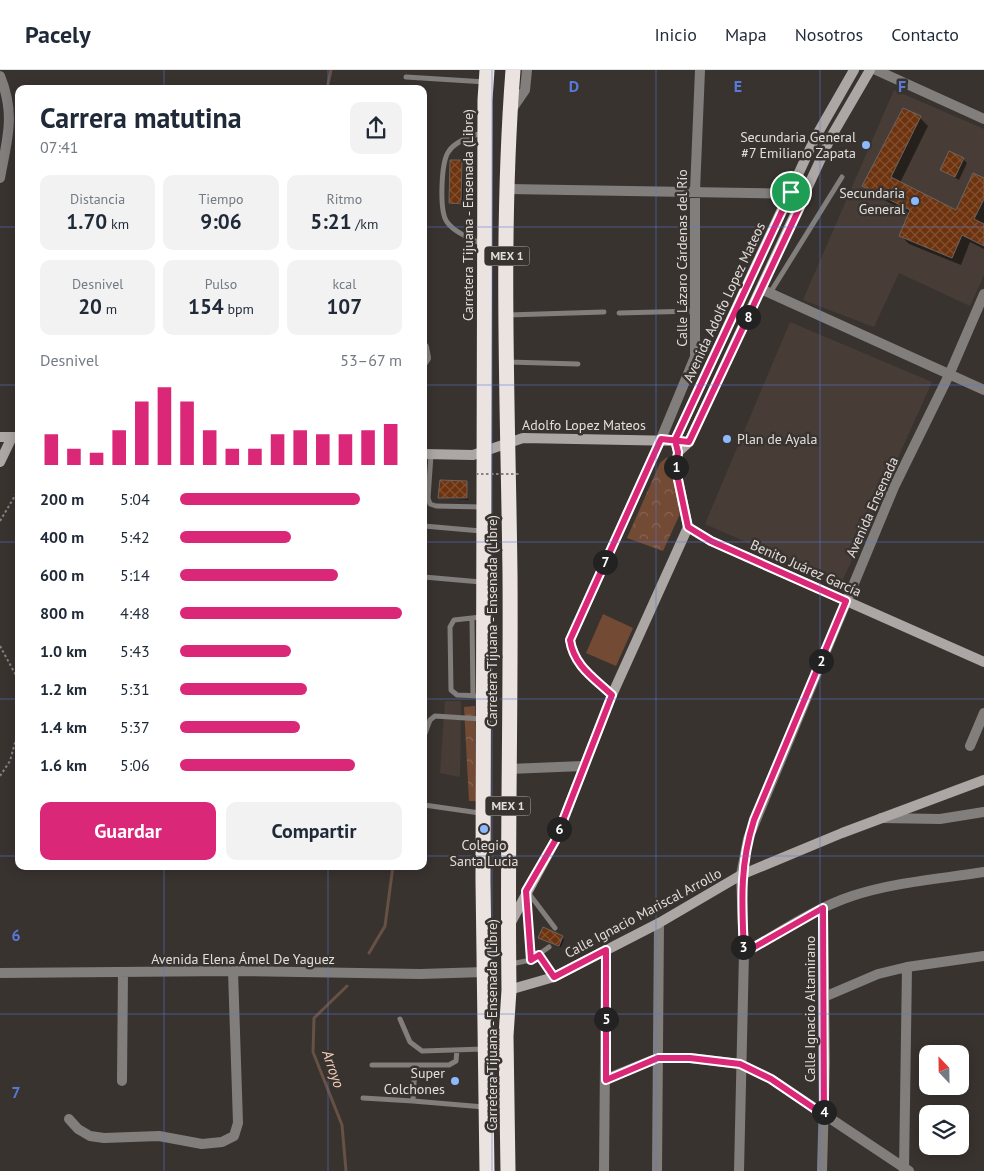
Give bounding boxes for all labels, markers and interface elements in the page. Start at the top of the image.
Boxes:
text: Pacely [25,19,91,50]
text: Inicio [654,23,697,46]
text: Mapa [725,23,767,46]
text: Nosotros [795,23,863,46]
text: Contacto [891,23,959,46]
text: D [569,76,579,96]
text: E [734,76,742,96]
text: F [898,76,906,96]
text: Carrera matutina [40,99,242,136]
button: share [350,102,402,154]
street label: Carretera Tijuana - Ensenada (Libre) [459,109,477,321]
place label: Secundaria General #7 Emiliano Zapata [740,128,856,162]
text: 07:41 [40,137,78,157]
marker: Secundaria General #7 Emiliano Zapata [860,139,872,151]
street label: Calle Lázaro Cárdenas del Río [673,169,691,347]
pin [770,171,812,213]
icon: arrive [777,178,805,206]
place label: Secundaria General [839,184,905,218]
text: Distancia [70,190,125,208]
text: Tiempo [198,190,244,208]
text: Ritmo [326,190,362,208]
marker: Secundaria General [909,195,921,207]
text: 1.70 [66,208,107,235]
text: 9:06 [200,208,242,235]
text: 5:21 [310,208,352,235]
text: km [107,215,129,233]
text: /km [352,215,378,233]
street label: Avenida Adolfo Lopez Mateos [679,219,769,385]
road number: MEX 1 [484,247,530,266]
text: Desnivel [72,275,123,293]
text: Pulso [205,275,237,293]
text: kcal [332,275,356,293]
text: 20 [78,293,102,320]
text: 154 [188,293,224,320]
text: 107 [326,293,362,320]
text: m [102,300,117,318]
text: bpm [224,300,254,318]
pin: 8 [736,304,760,330]
text: 8 [745,308,752,326]
text: Desnivel [40,350,99,370]
text: 53–67 m [340,350,402,370]
street label: Adolfo Lopez Mateos [522,416,646,434]
place label: Plan de Ayala [737,430,817,448]
marker: Plan de Ayala [721,433,733,445]
pin: 1 [664,454,688,480]
street label: Avenida Ensenada [842,454,902,560]
text: 1 [673,458,680,476]
text: 200 m [40,489,84,509]
text: 5:04 [120,489,150,509]
street label: Carretera Tijuana - Ensenada (Libre) [483,515,501,727]
text: 400 m [40,527,84,547]
text: 5:42 [120,527,150,547]
street label: Benito Juárez García [748,535,864,601]
pin: 7 [592,550,618,574]
text: 7 [602,553,609,571]
text: 600 m [40,565,84,585]
text: 5:14 [120,565,150,585]
text: 800 m [40,603,84,623]
text: 4:48 [120,603,150,623]
text: 1.0 km [40,641,87,661]
text: 5:43 [120,641,150,661]
pin: 2 [808,648,834,674]
text: 2 [818,652,825,670]
text: 1.2 km [40,679,87,699]
text: 5:31 [120,679,150,699]
text: 1.4 km [40,717,87,737]
text: 5:37 [120,717,150,737]
text: 1.6 km [40,755,87,775]
text: 5:06 [120,755,150,775]
road number: MEX 1 [486,796,530,816]
button: Guardar [40,802,216,860]
button: Compartir [226,802,402,860]
pin: 6 [546,816,572,842]
text: 6 [556,820,563,838]
marker: Colegio Santa Lucia [478,823,490,835]
place label: Colegio Santa Lucia [450,836,519,870]
street label: Calle Ignacio Mariscal Arrollo [561,864,725,962]
street label: Carretera Tijuana - Ensenada (Libre) [483,919,501,1131]
text: 6 [11,925,21,945]
pin: 3 [730,934,756,960]
street label: Calle Ignacio Altamirano [801,936,819,1082]
text: 3 [740,938,747,956]
street label: Avenida Elena Ámel De Yaguez [151,950,335,968]
pin: 5 [594,1006,618,1032]
text: 5 [603,1010,610,1028]
north arrow [919,1045,969,1095]
map controls [919,1045,969,1155]
water label: Arroyo [318,1046,349,1090]
place label: Super Colchones [384,1064,445,1098]
marker: Super Colchones [449,1075,461,1087]
text: 7 [11,1082,21,1102]
pin: 4 [812,1100,836,1124]
text: 4 [821,1103,828,1121]
button: layers [919,1105,969,1155]

